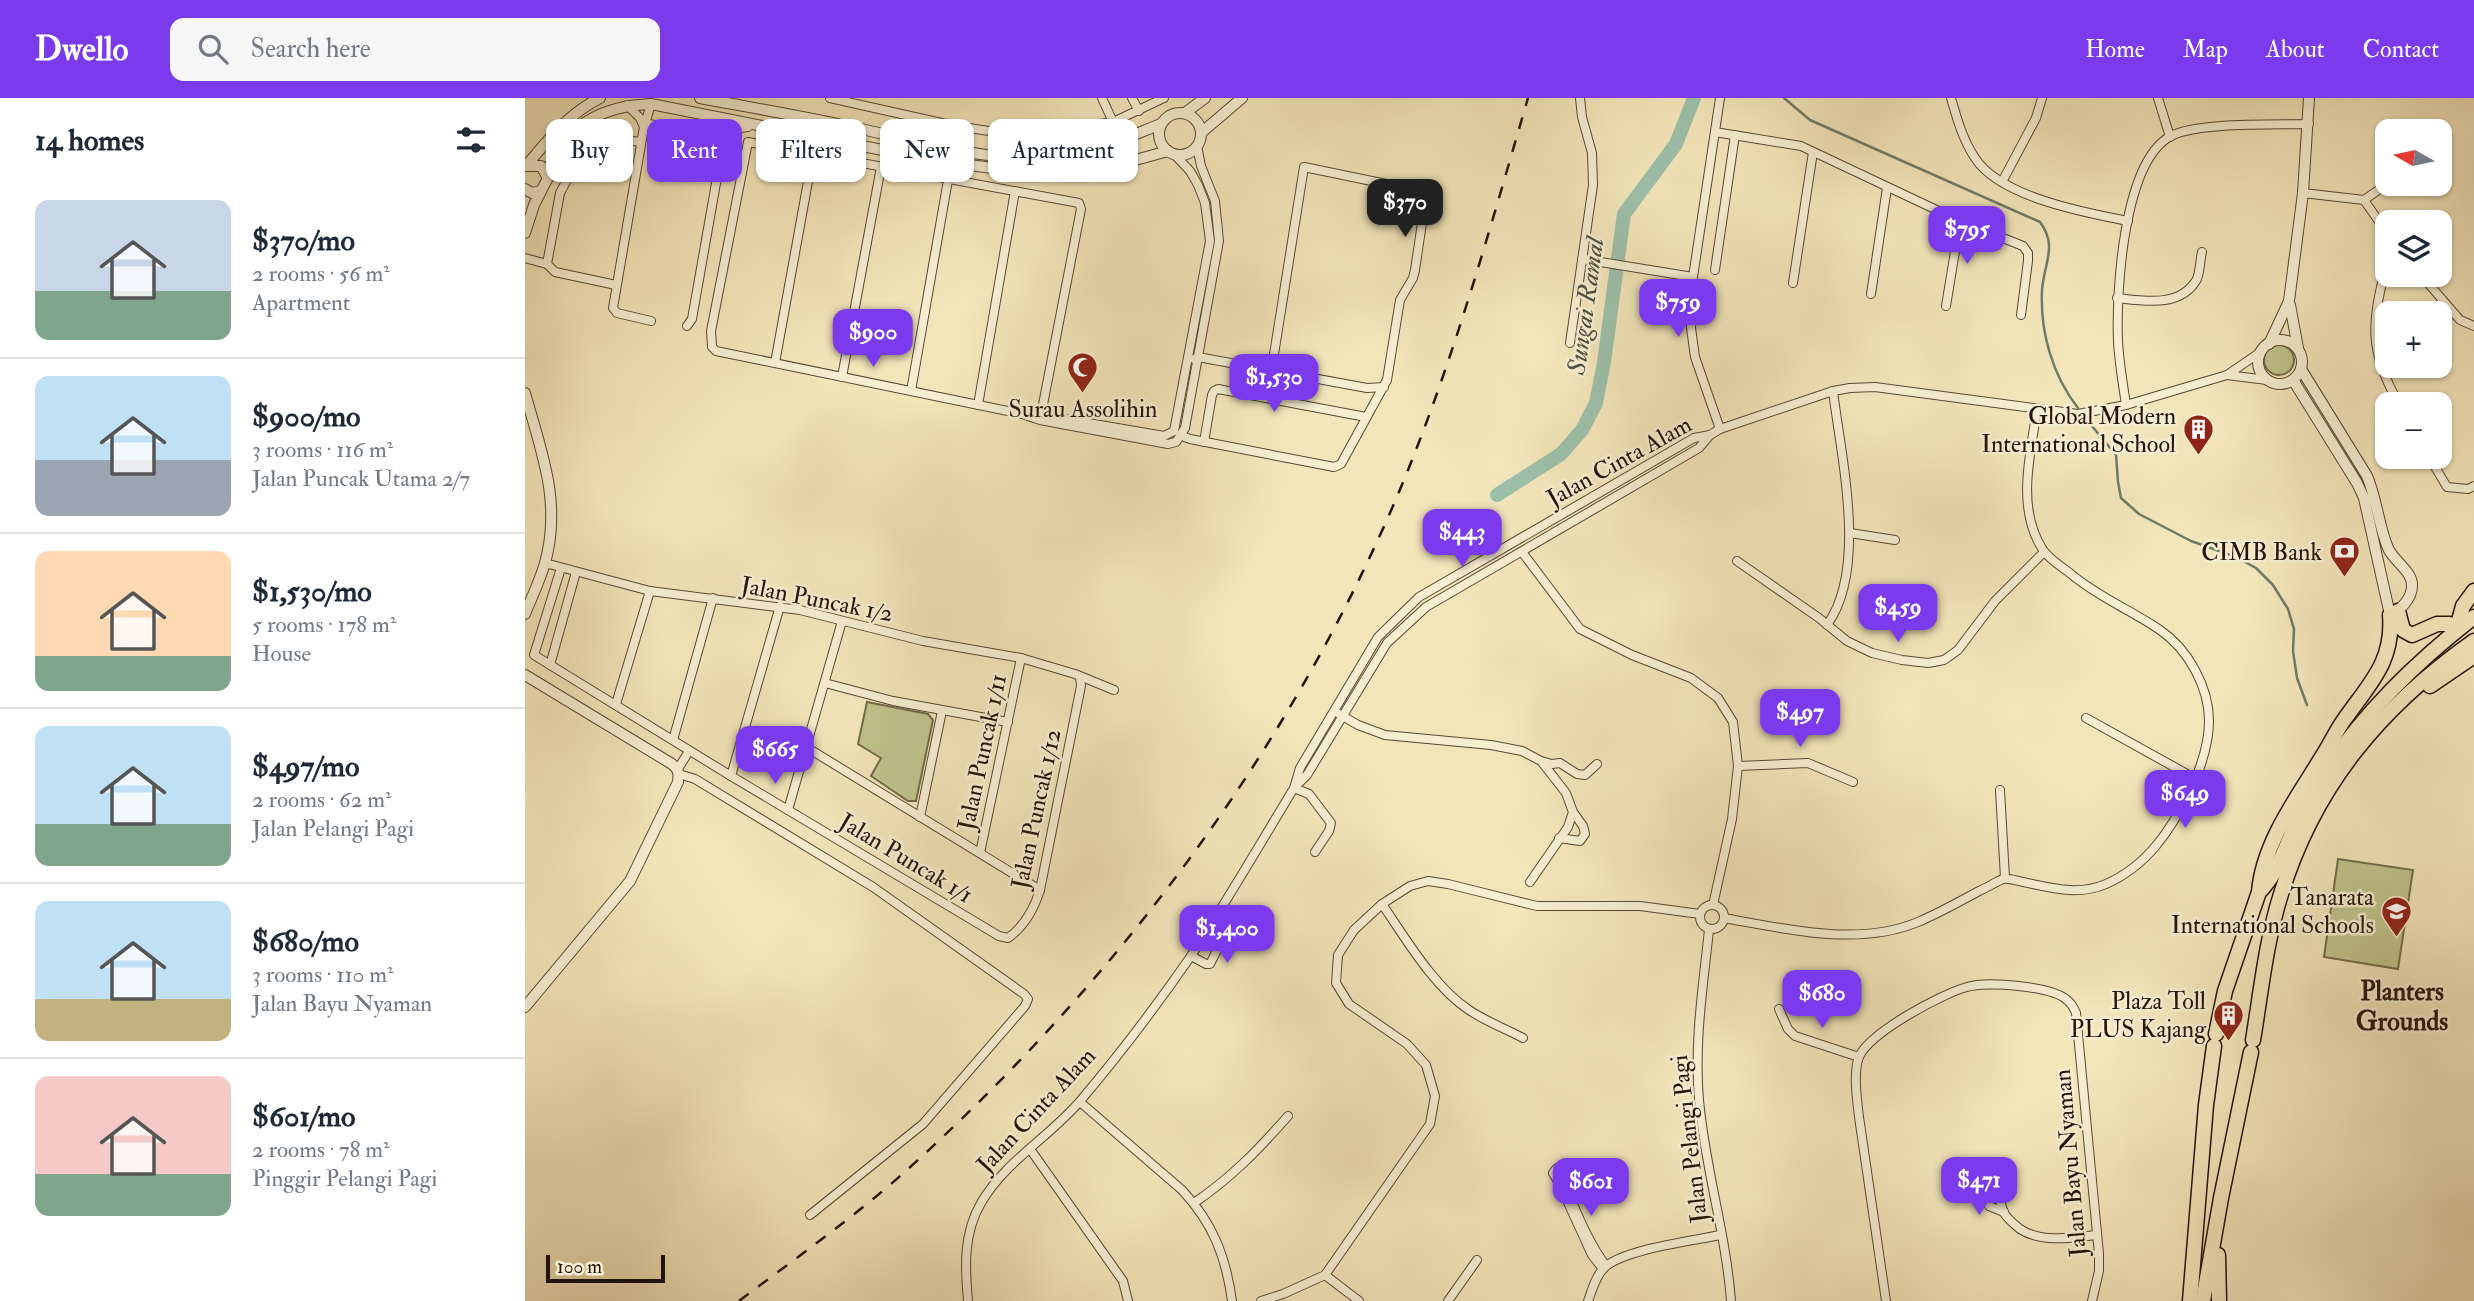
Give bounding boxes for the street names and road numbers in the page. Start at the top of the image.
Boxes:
street label: Jalan Cinta Alam [1540,409,1698,515]
street label: Jalan Puncak 1/2 [737,569,896,629]
street label: Jalan Puncak 1/11 [951,671,1014,834]
street label: Jalan Puncak 1/12 [1004,726,1069,893]
street label: Jalan Puncak 1/1 [832,806,978,911]
street label: Jalan Cinta Alam [969,1041,1103,1181]
street label: Jalan Pelangi Pagi [1664,1053,1715,1226]
street label: Jalan Bayu Nyaman [2047,1068,2094,1259]

